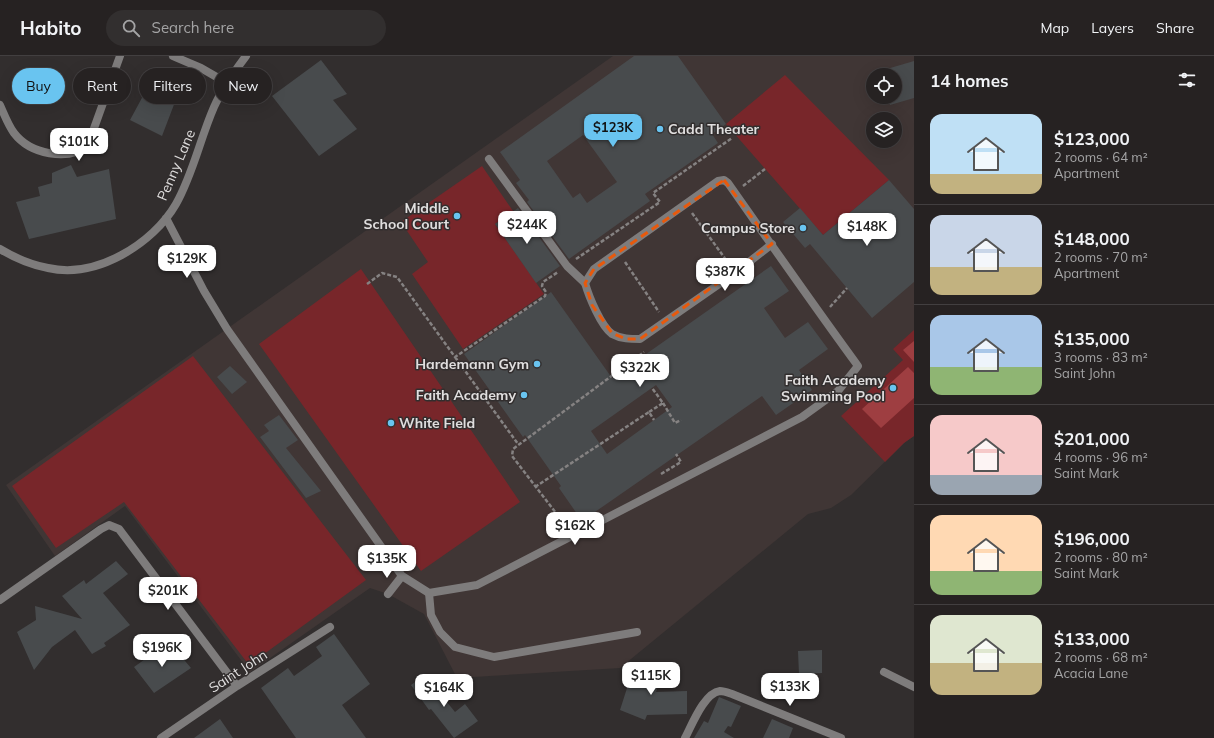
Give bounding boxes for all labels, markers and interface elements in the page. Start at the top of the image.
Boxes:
search box [106,10,386,46]
text: Habito [20,16,82,40]
icon: search [120,17,142,39]
text: Search here [152,18,234,37]
text: Map [1040,19,1069,37]
text: Layers [1091,19,1134,37]
text: Share [1156,19,1194,37]
chip: Buy [12,68,65,104]
chip: Rent [73,68,131,104]
chip: Filters [139,68,206,104]
chip: New [214,68,272,104]
map controls [866,68,902,148]
button: locate [866,68,902,104]
icon: filters [1176,69,1198,91]
text: 14 homes [930,70,1009,91]
button: layers [866,112,902,148]
pin: $123K [585,114,641,148]
text: $123K [593,119,633,135]
place label: Cadd Theater [668,120,760,138]
marker: Cadd Theater [655,124,665,134]
street label: Penny Lane [153,127,199,203]
pin: $101K [51,128,107,162]
text: $123,000 [1054,128,1130,149]
icon: home [962,130,1010,178]
text: $101K [59,133,99,149]
text: 2 rooms · 64 m² [1054,149,1148,165]
text: Apartment [1054,165,1119,181]
place label: Middle School Court [363,199,450,233]
marker: Middle School Court [452,211,462,221]
pin: $244K [499,211,555,245]
pin: $148K [839,213,895,247]
text: $244K [507,216,547,232]
text: $148K [847,218,887,234]
place label: Campus Store [701,219,795,237]
marker: Campus Store [798,223,808,233]
text: $148,000 [1054,228,1130,249]
icon: home [962,231,1010,279]
pin: $129K [159,245,215,279]
text: 2 rooms · 70 m² [1054,249,1148,265]
text: $129K [167,250,207,266]
pin: $387K [697,258,753,292]
text: $387K [705,263,745,279]
text: Apartment [1054,265,1119,281]
text: $135,000 [1054,328,1130,349]
icon: home [962,331,1010,379]
text: 3 rooms · 83 m² [1054,349,1148,365]
pin: $322K [612,354,668,388]
place label: Hardemann Gym [415,355,529,373]
marker: Hardemann Gym [532,359,542,369]
text: $322K [620,359,660,375]
text: Saint John [1054,365,1116,381]
place label: Faith Academy Swimming Pool [781,371,885,405]
marker: Faith Academy Swimming Pool [888,383,898,393]
place label: Faith Academy [416,386,516,404]
marker: Faith Academy [519,390,529,400]
place label: White Field [399,414,475,432]
marker: White Field [386,418,396,428]
text: $201,000 [1054,428,1130,449]
icon: home [962,431,1010,479]
text: 4 rooms · 96 m² [1054,449,1148,465]
text: Saint Mark [1054,465,1119,481]
pin: $162K [547,512,603,546]
text: $162K [555,517,595,533]
text: $196,000 [1054,528,1130,549]
icon: home [962,531,1010,579]
pin: $135K [359,545,415,579]
text: 2 rooms · 80 m² [1054,549,1148,565]
text: $135K [367,550,407,566]
text: Saint Mark [1054,565,1119,581]
pin: $201K [140,577,196,611]
text: $201K [148,582,188,598]
text: $133,000 [1054,628,1130,649]
icon: home [962,631,1010,679]
pin: $196K [134,634,190,668]
text: $196K [142,639,182,655]
street label: Saint John [205,645,271,697]
text: 2 rooms · 68 m² [1054,649,1148,665]
pin: $115K [623,662,679,696]
text: Acacia Lane [1054,665,1128,681]
text: $115K [631,667,671,683]
pin: $133K [762,673,818,707]
pin: $164K [416,674,472,708]
text: $133K [770,678,810,694]
text: $164K [424,679,464,695]

